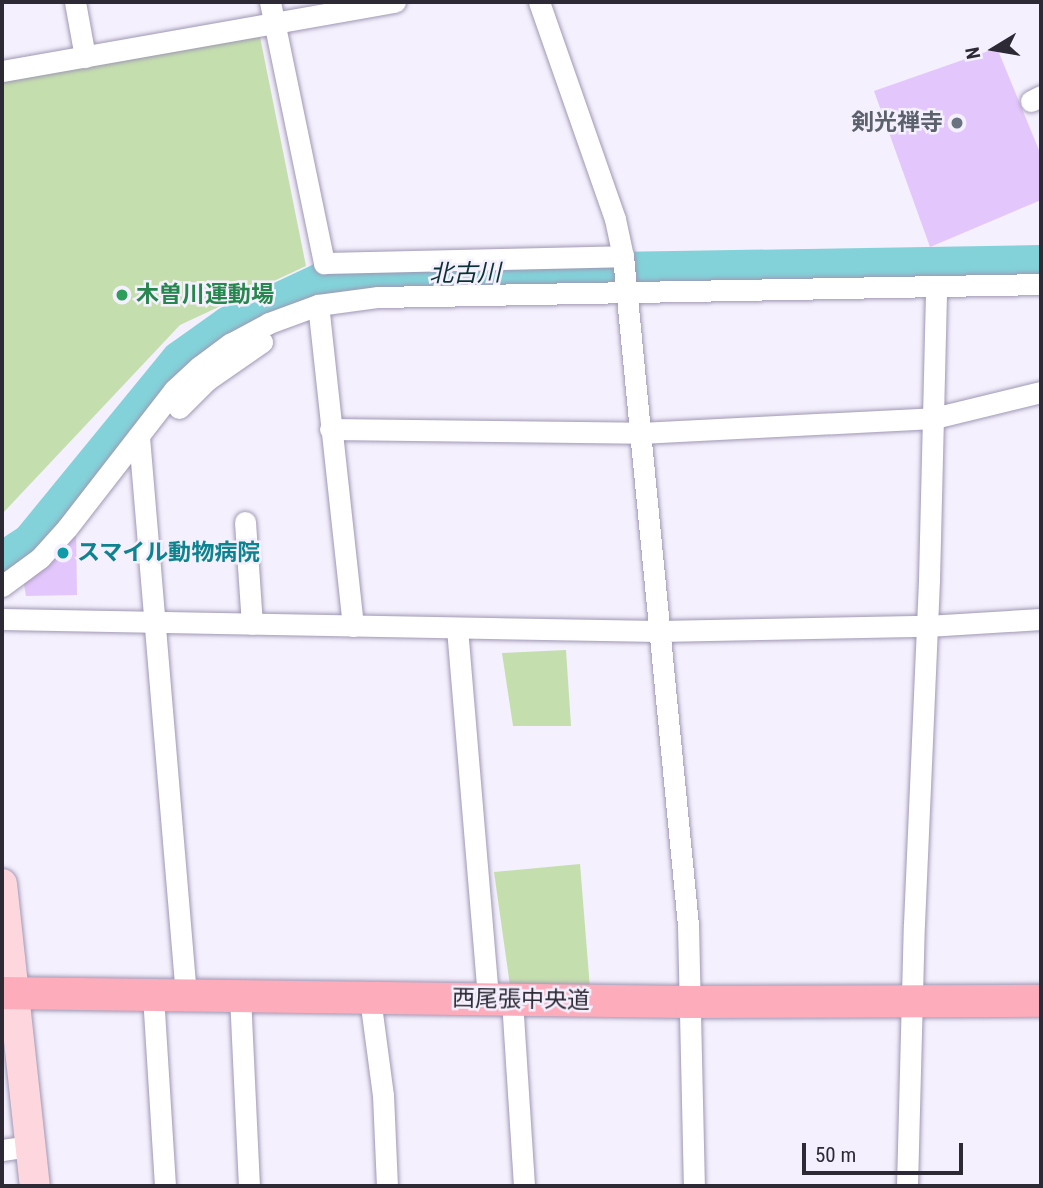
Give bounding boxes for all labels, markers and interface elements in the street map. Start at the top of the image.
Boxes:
north arrow [959,14,1029,84]
text: N [960,45,985,61]
place label: 剣光禅寺 [851,109,943,137]
marker: 剣光禅寺 [949,115,965,131]
water label: 北古川 [429,259,501,289]
place label: 木曽川運動場 [136,281,274,309]
marker: 木曽川運動場 [114,287,130,303]
place label: スマイル動物病院 [77,539,261,567]
marker: スマイル動物病院 [55,545,71,561]
street label: 西尾張中央道 [452,985,590,1015]
scale bar [805,1128,966,1172]
text: 50 m [815,1143,856,1167]

